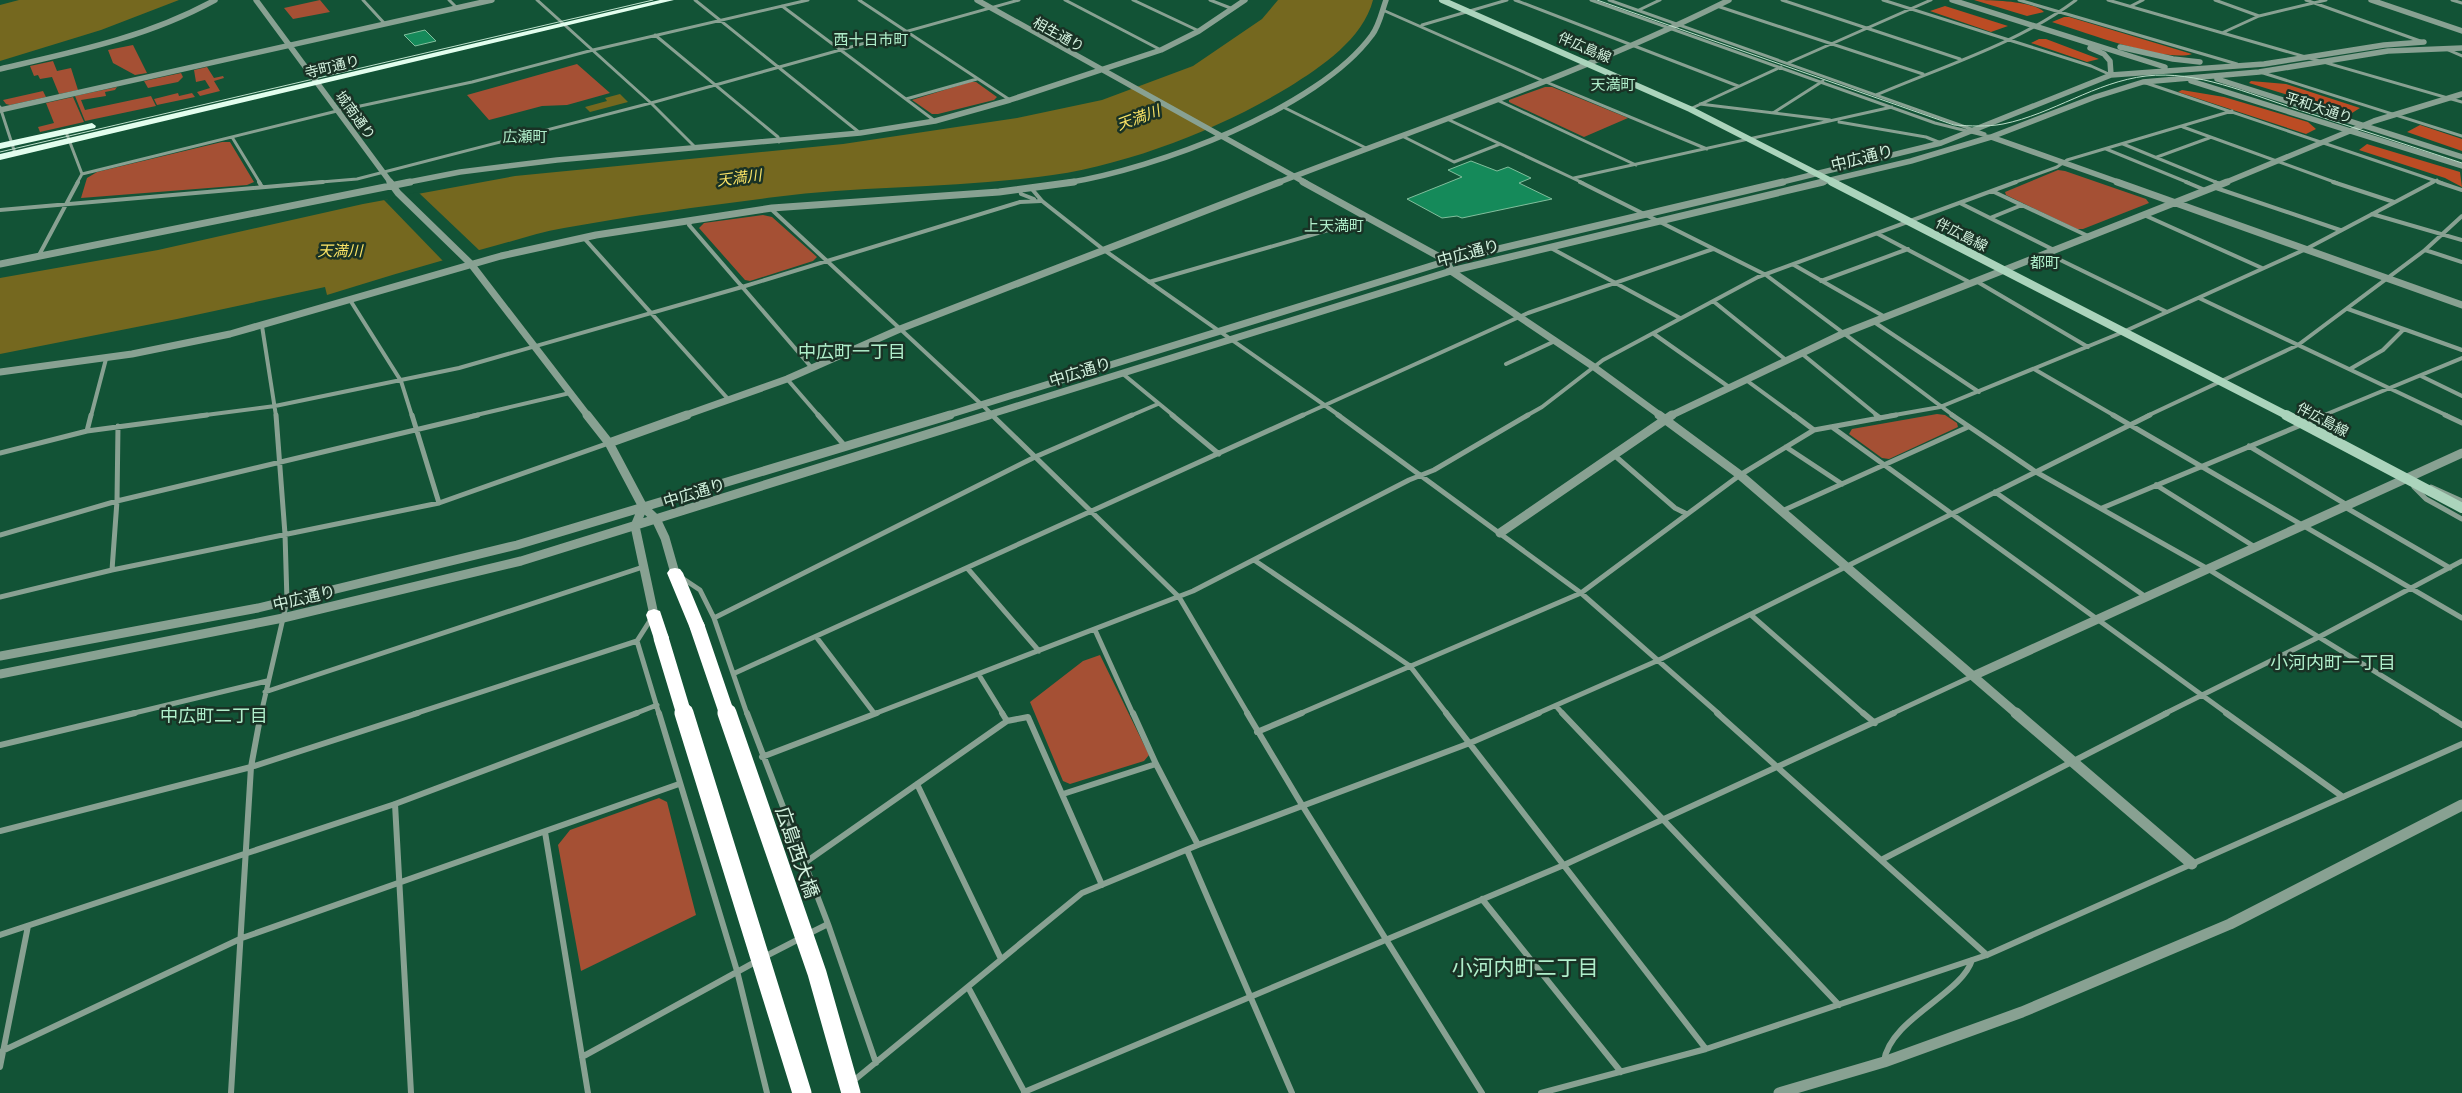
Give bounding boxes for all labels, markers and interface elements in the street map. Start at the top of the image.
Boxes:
street label: 相生通り [1030,13,1088,55]
street label: 伴広島線 [1556,28,1614,66]
district label: 西十日市町 [833,30,909,48]
street label: 寺町通り [303,51,361,81]
district label: 天満町 [1590,75,1636,93]
street label: 城南通り [333,87,379,143]
street label: 平和大通り [2283,88,2355,126]
water label: 天満川 [1114,100,1164,133]
district label: 広瀬町 [502,127,548,145]
street label: 中広通り [1829,140,1895,174]
water label: 天満川 [716,165,764,189]
street label: 伴広島線 [1933,214,1991,254]
district label: 上天満町 [1304,216,1364,234]
street label: 中広通り [1435,235,1501,269]
water label: 天満川 [317,241,364,259]
district label: 都町 [2030,253,2060,271]
district label: 中広町一丁目 [798,340,906,362]
street label: 中広通り [1047,353,1113,389]
street label: 伴広島線 [2294,398,2352,440]
street label: 中広通り [661,474,727,510]
street label: 中広通り [271,581,337,613]
district label: 小河内町一丁目 [2270,651,2396,673]
district label: 中広町二丁目 [160,704,268,726]
street label: 広島西大橋 [772,803,824,901]
district label: 小河内町二丁目 [1452,954,1599,979]

